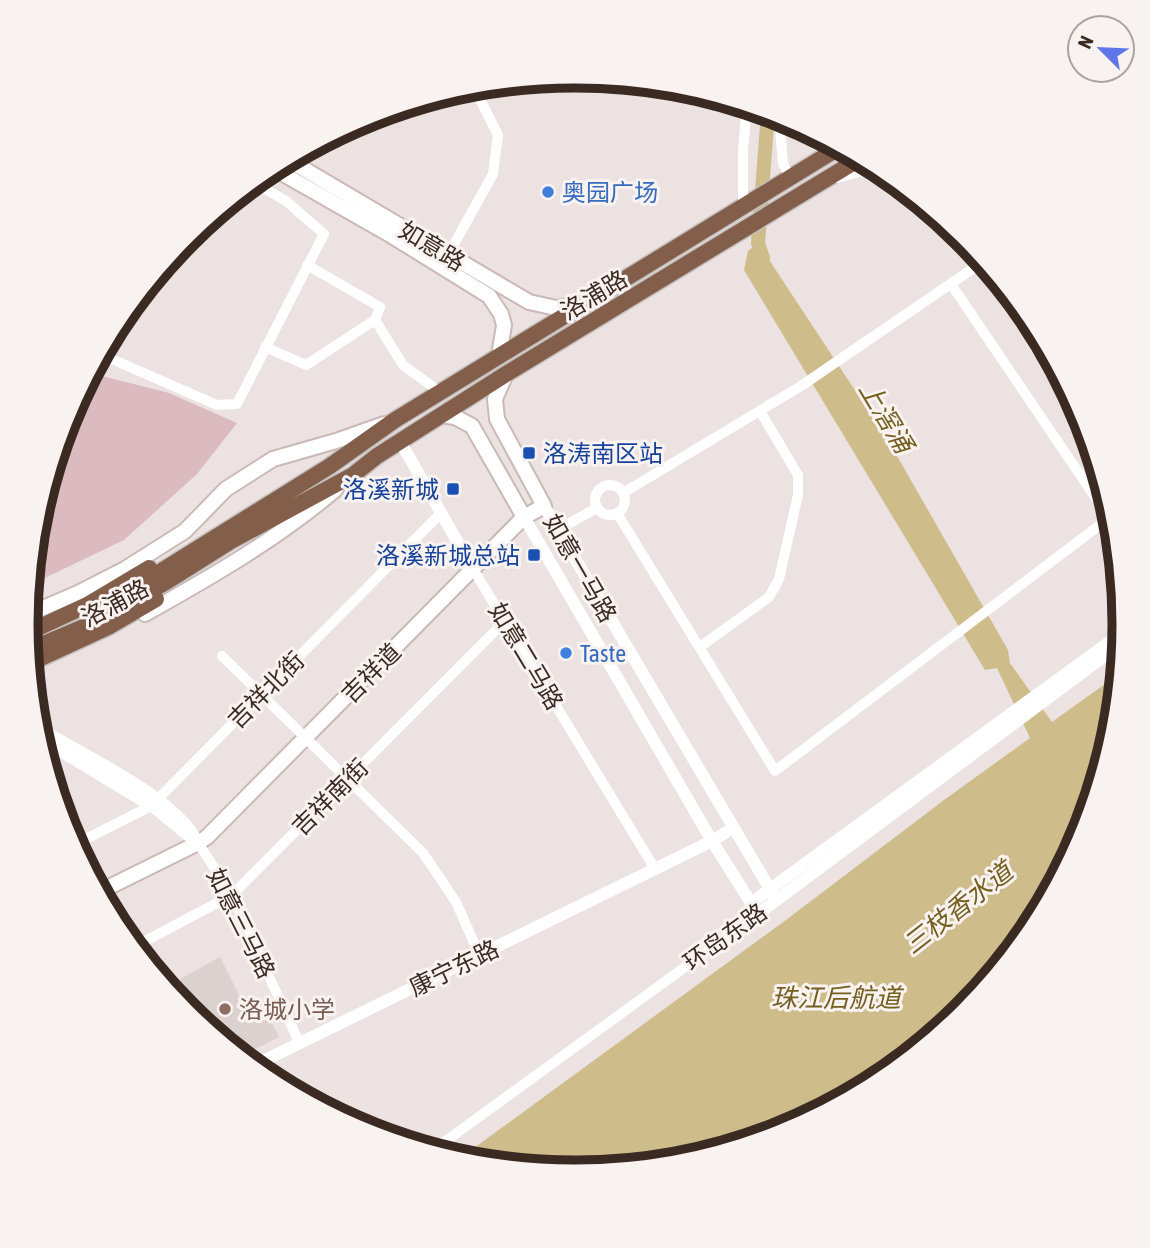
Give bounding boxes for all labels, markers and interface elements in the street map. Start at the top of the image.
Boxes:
north arrow [1066,14,1136,84]
text: N [1073,32,1098,52]
place label: 奥园广场 [562,179,658,206]
marker: 奥园广场 [540,184,556,200]
street label: 如意路 [394,216,470,276]
street label: 洛浦路 [556,265,632,325]
water label: 上滘涌 [853,376,920,461]
place label: 洛涛南区站 [543,440,663,467]
marker: 洛涛南区站 [521,445,537,461]
place label: 洛溪新城 [343,476,439,503]
marker: 洛溪新城 [445,481,461,497]
street label: 如意一马路 [538,509,622,627]
place label: 洛溪新城总站 [376,542,520,569]
marker: 洛溪新城总站 [526,547,542,563]
street label: 洛浦路 [77,574,153,632]
street label: 如意二马路 [484,598,568,714]
street label: 吉祥道 [336,638,406,708]
place label: Taste [580,640,626,667]
marker: Taste [558,645,574,661]
street label: 吉祥北街 [223,647,309,733]
street label: 吉祥南街 [287,754,373,840]
water label: 三枝香水道 [898,854,1022,960]
street label: 如意三马路 [202,863,280,983]
street label: 环岛东路 [678,898,772,976]
street label: 康宁东路 [405,935,503,1001]
water label: 珠江后航道 [771,983,905,1013]
place label: 洛城小学 [239,996,335,1023]
marker: 洛城小学 [217,1001,233,1017]

